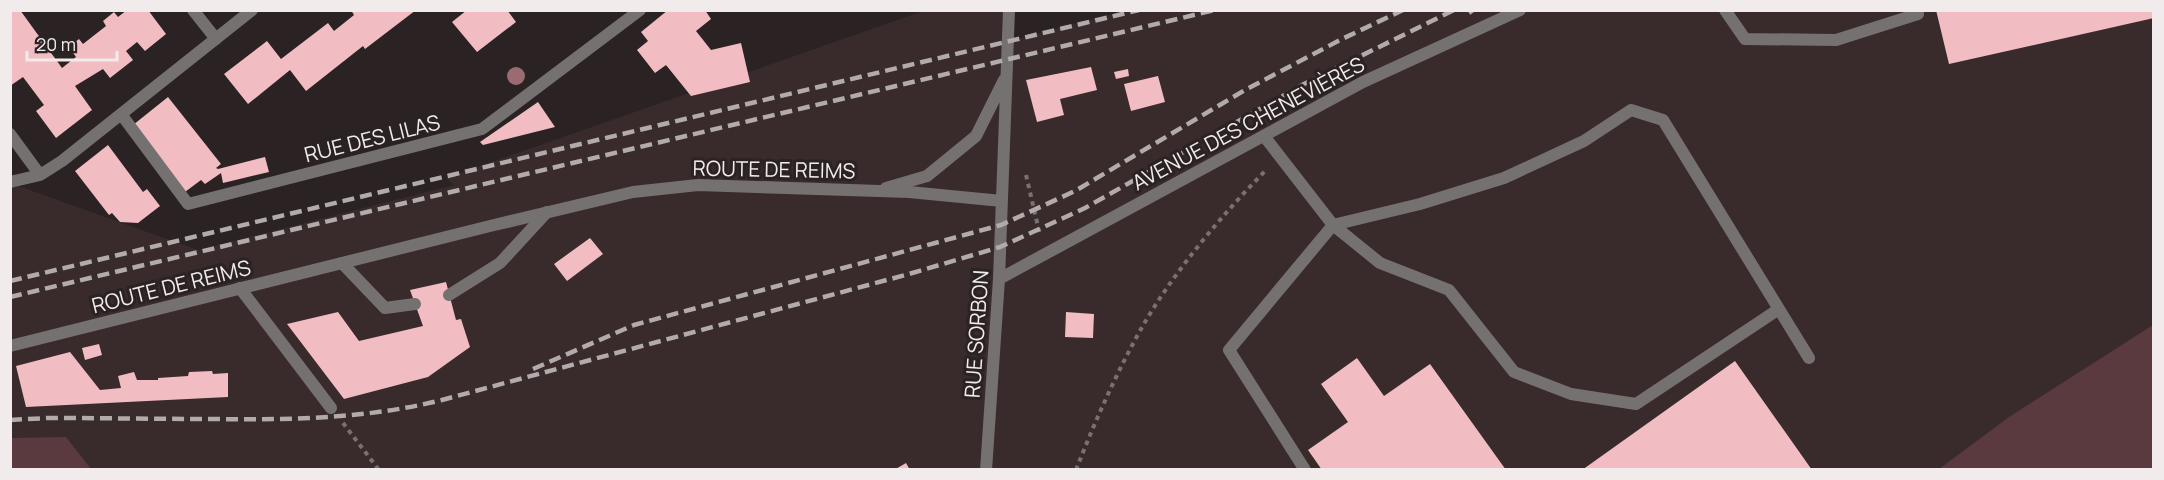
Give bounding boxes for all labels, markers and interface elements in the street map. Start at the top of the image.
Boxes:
scale bar [27,24,117,62]
text: 20 m [36,32,76,56]
street label: AVENUE DES CHENEVIÈRES [1127,50,1369,196]
street label: RUE DES LILAS [301,108,443,168]
street label: ROUTE DE REIMS [692,154,856,184]
street label: ROUTE DE REIMS [89,253,253,319]
street label: RUE SORBON [958,269,994,399]

